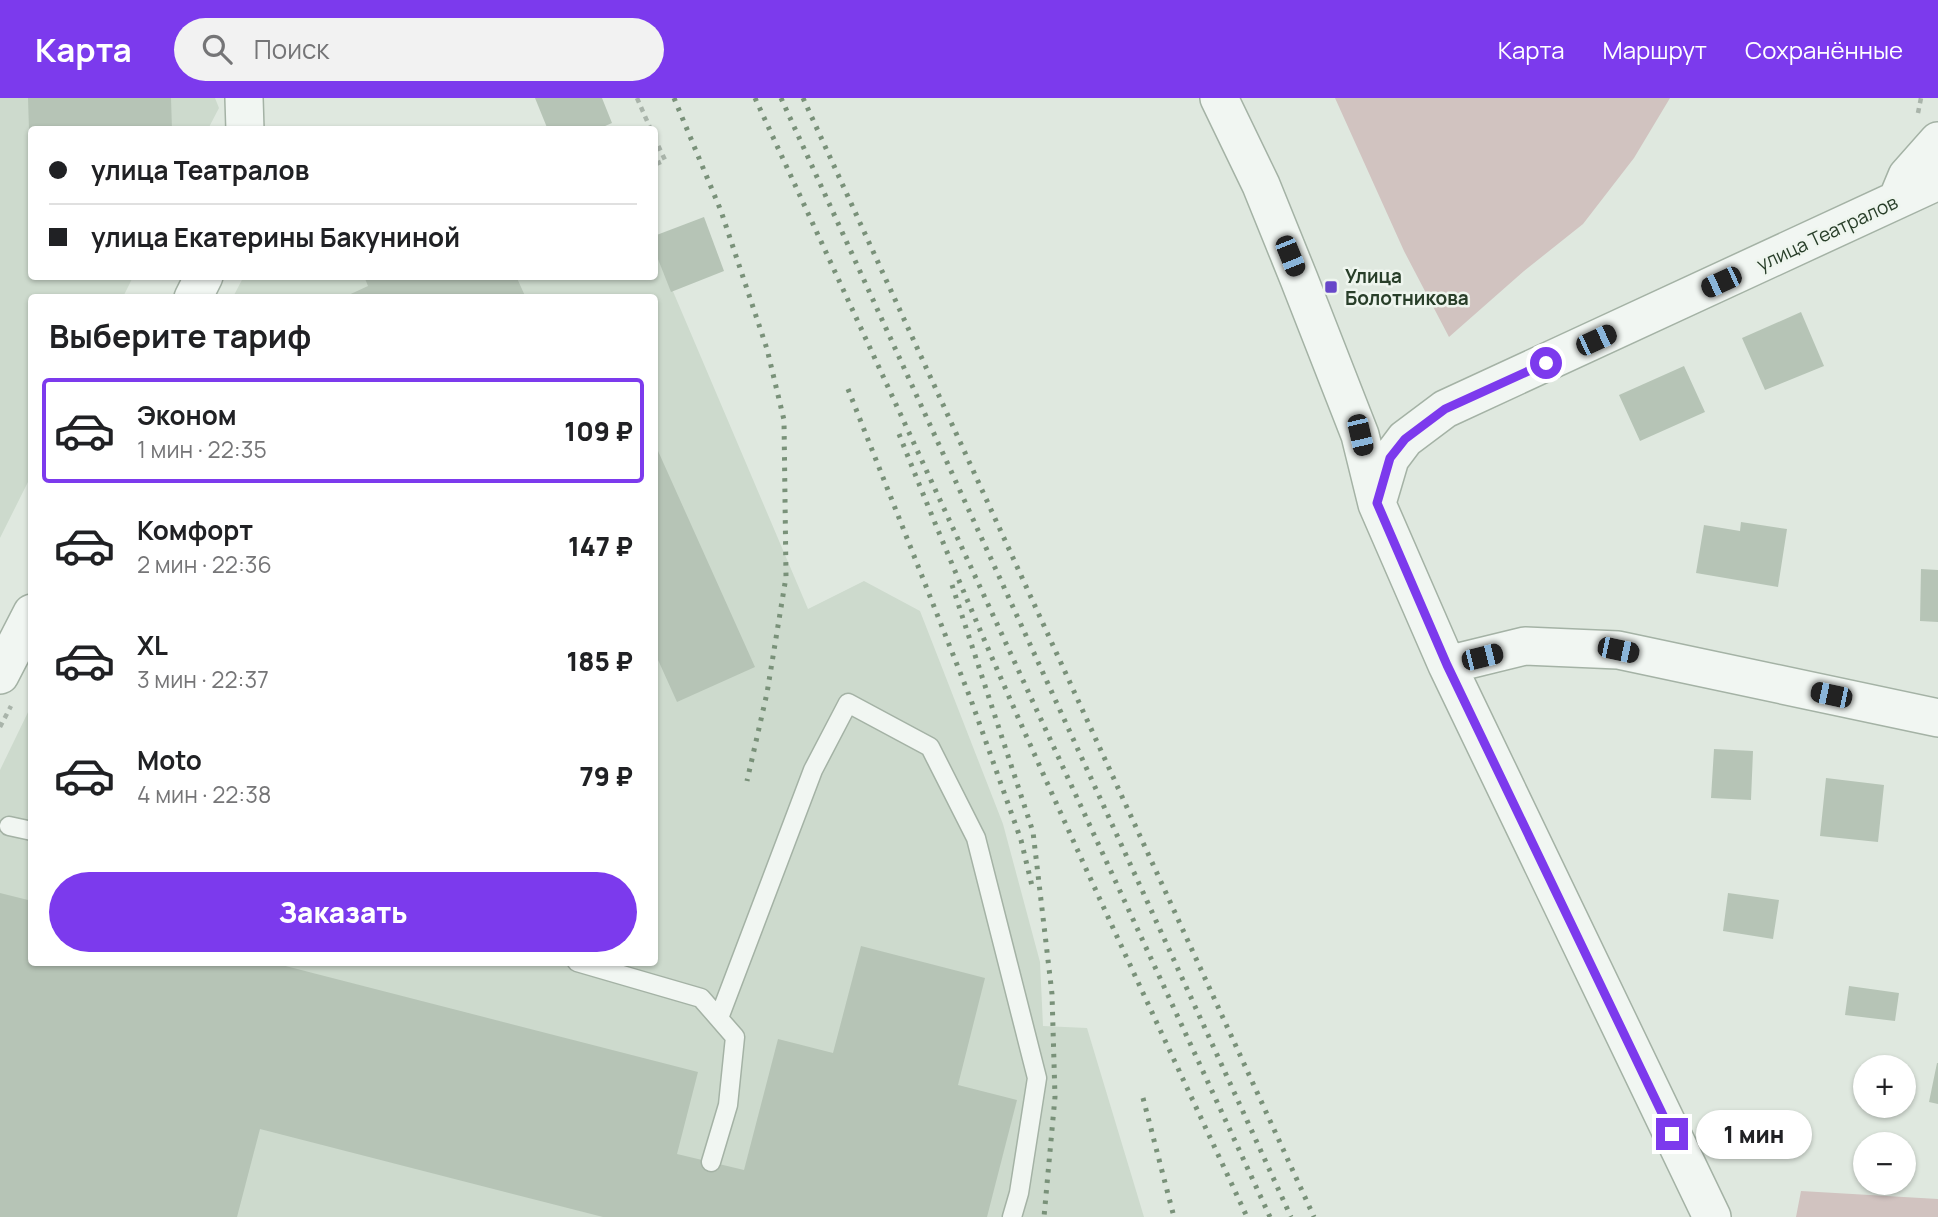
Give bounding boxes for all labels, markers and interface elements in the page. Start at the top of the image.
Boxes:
search box [174,18,664,81]
text: Карта [35,27,132,72]
icon: search [198,30,236,68]
text: Поиск [254,31,329,67]
text: Карта [1498,33,1565,66]
text: Маршрут [1603,33,1707,66]
text: Сохранённые [1745,33,1903,66]
text: улица Театралов [91,152,309,188]
street label: улица Театралов [1752,189,1902,277]
text: улица Екатерины Бакуниной [91,219,460,255]
car [1273,233,1308,279]
place label: Улица Болотникова [1345,263,1469,311]
car [1698,264,1745,300]
marker: Улица Болотникова [1323,279,1339,295]
text: Выберите тариф [49,314,311,358]
car [1573,322,1620,358]
route start [1530,347,1562,379]
text: Эконом [137,397,237,433]
icon: car [53,399,116,462]
car [1346,412,1375,458]
text: 109 ₽ [564,413,633,449]
text: 1 мин · 22:35 [137,433,267,465]
text: Комфорт [137,512,253,548]
icon: car [53,514,116,577]
text: 147 ₽ [568,528,633,564]
text: 2 мин · 22:36 [137,548,272,580]
text: XL [137,627,168,663]
icon: car [53,629,116,692]
car [1596,635,1641,665]
car [1460,642,1505,672]
text: 185 ₽ [567,643,633,679]
text: 3 мин · 22:37 [137,663,269,695]
car [1809,680,1854,710]
text: Moto [137,742,202,778]
icon: car [53,744,116,807]
text: 79 ₽ [580,758,633,794]
text: 4 мин · 22:38 [137,778,271,810]
button: Заказать [49,872,637,952]
map controls [1853,1055,1916,1195]
button: + [1853,1055,1916,1118]
callout: 1 мин [1696,1110,1812,1158]
route end [1656,1118,1688,1150]
text: 1 мин [1724,1118,1784,1150]
button: − [1853,1132,1916,1195]

